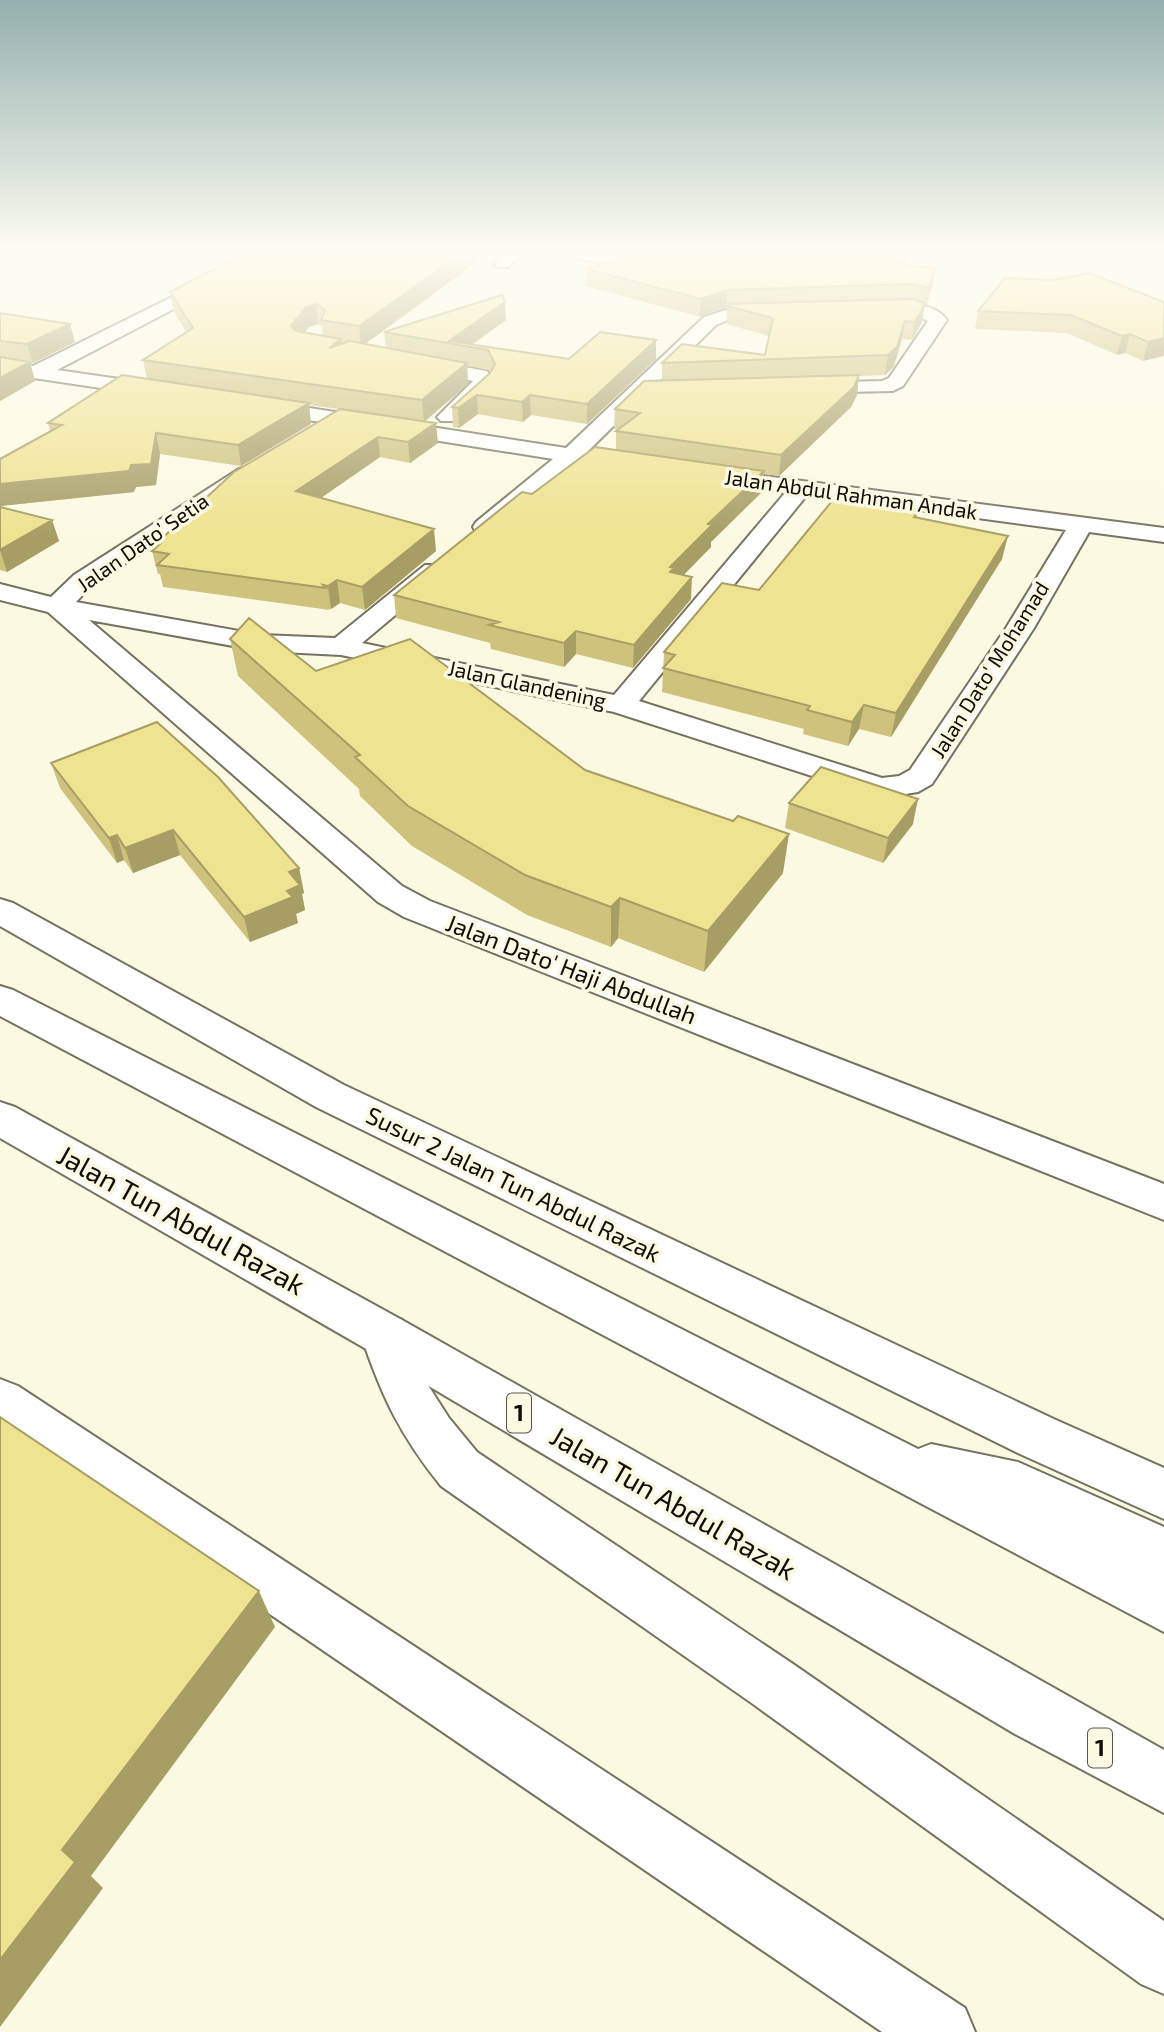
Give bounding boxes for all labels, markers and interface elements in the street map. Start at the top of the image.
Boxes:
street label: Jalan Abdul Rahman Andak [723,463,979,524]
street label: Jalan Dato’ Setia [72,487,213,596]
street label: Jalan Dato' Mohamad [924,576,1053,762]
street label: Jalan Glandening [446,655,609,713]
street label: Jalan Dato' Haji Abdullah [442,907,701,1030]
street label: Susur 2 Jalan Tun Abdul Razak [362,1100,666,1268]
street label: Jalan Tun Abdul Razak [52,1137,311,1301]
road number: 1 [507,1394,531,1432]
street label: Jalan Tun Abdul Razak [545,1418,802,1586]
road number: 1 [1088,1728,1112,1768]

